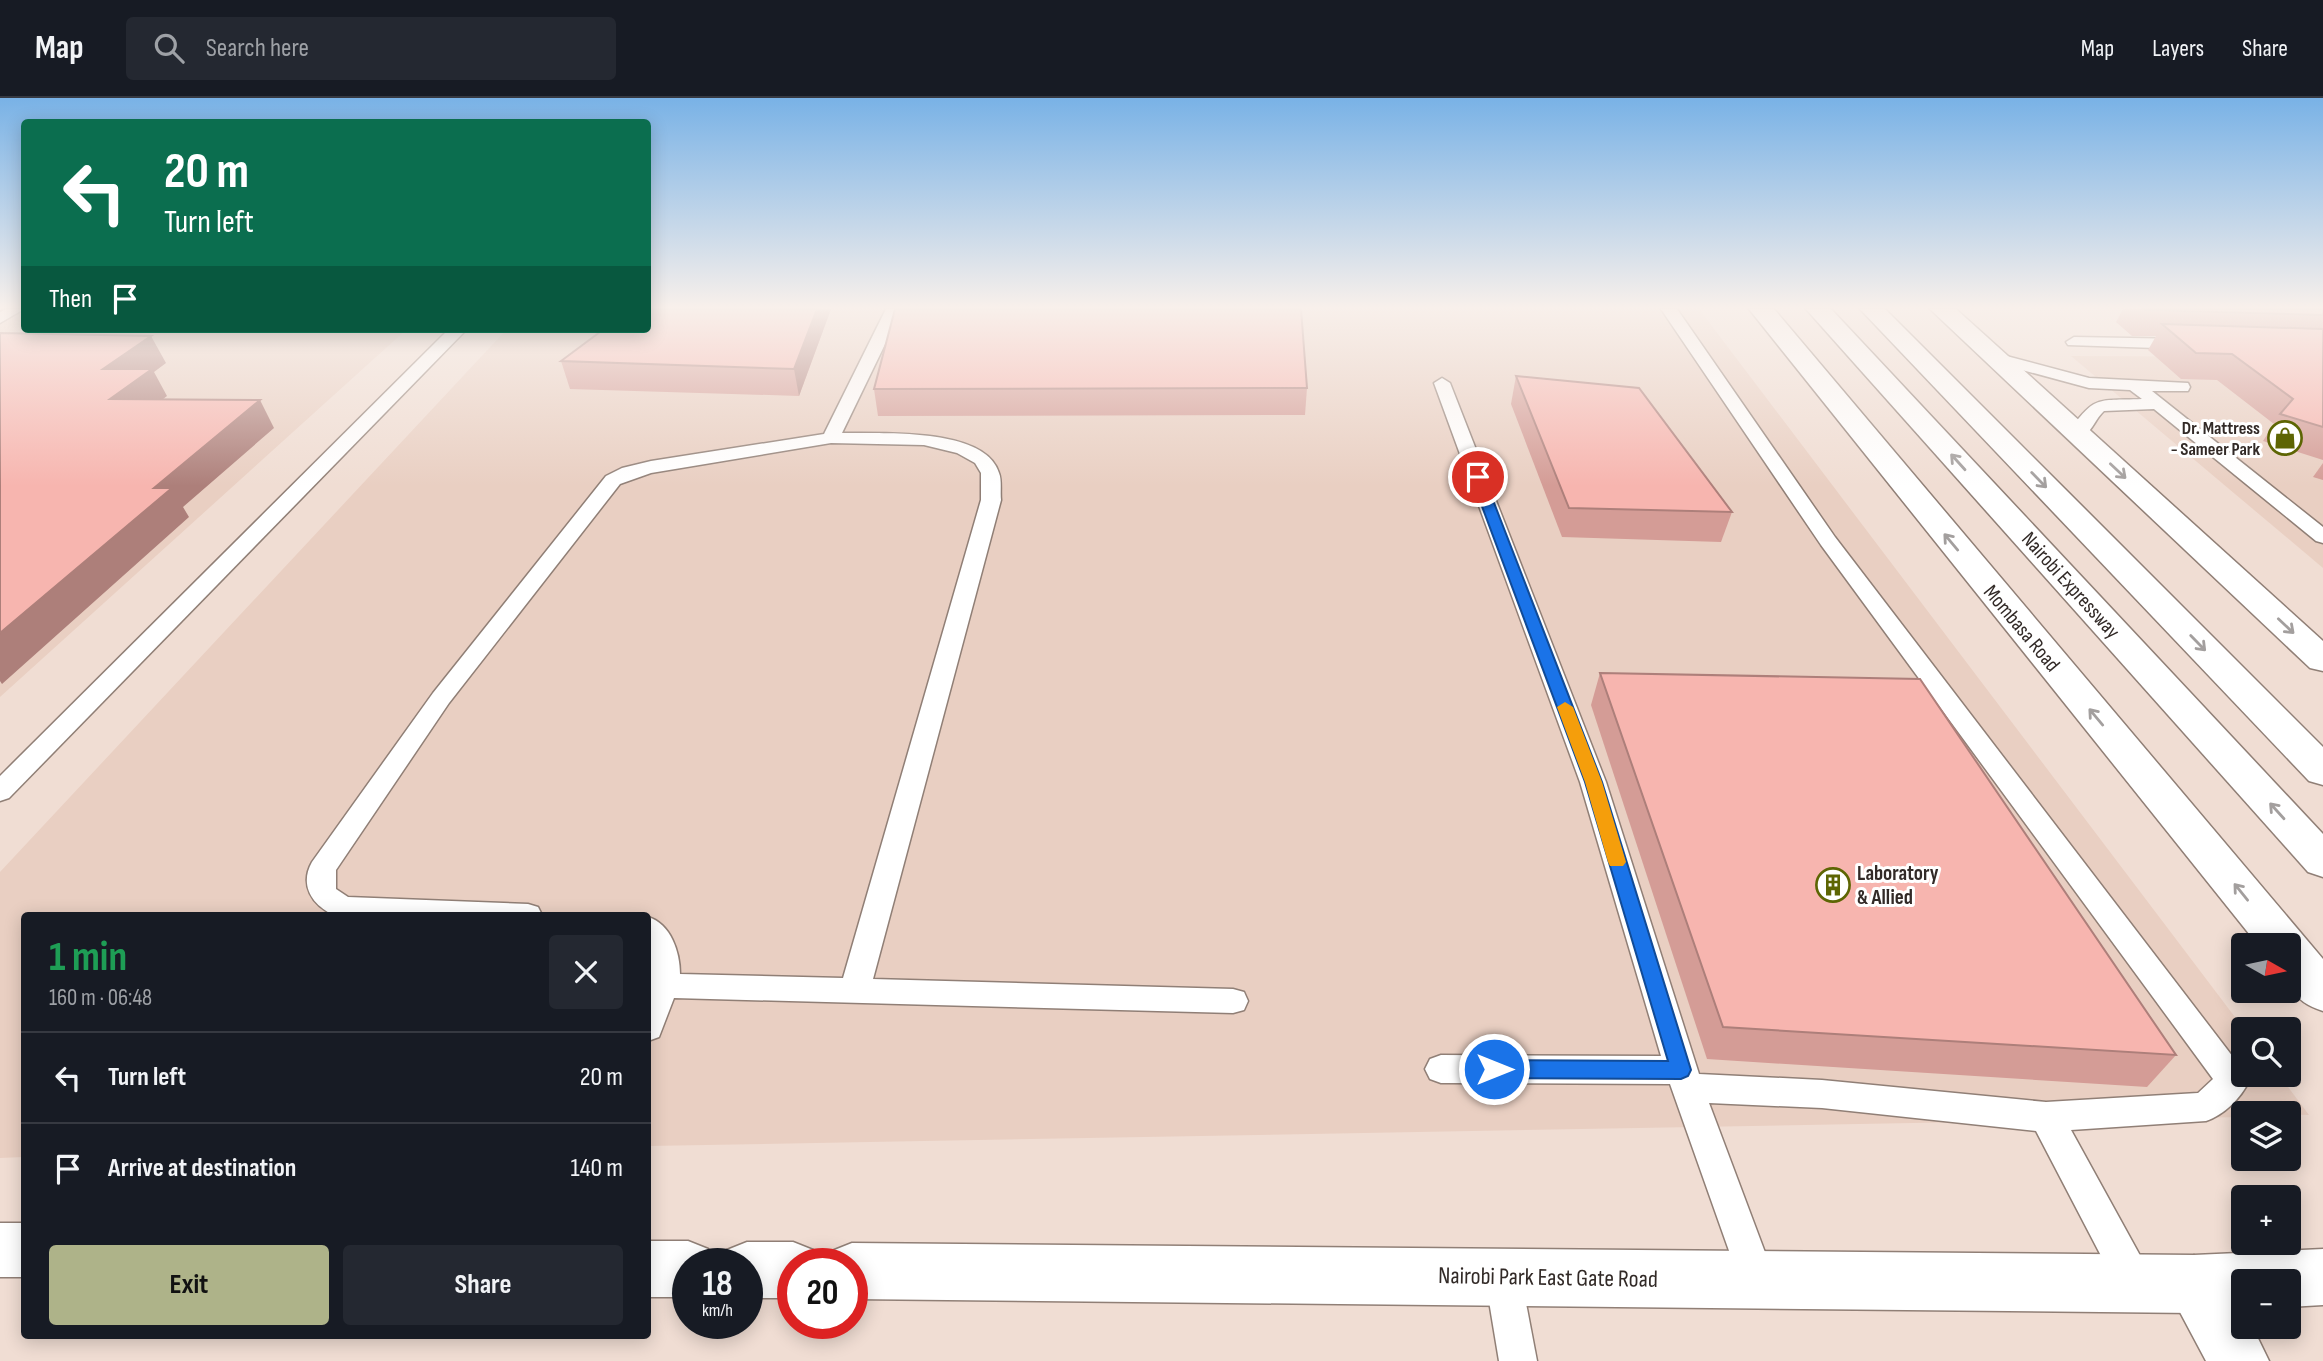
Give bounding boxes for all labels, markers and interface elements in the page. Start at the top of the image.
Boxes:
search box [126,17,616,80]
text: Map [35,28,84,68]
icon: search [150,29,188,67]
text: Search here [206,33,309,64]
text: Map [2081,34,2114,63]
text: Layers [2152,34,2204,63]
text: Share [2242,34,2288,63]
text: 20 m [164,143,249,202]
icon: left [49,147,140,238]
text: Turn left [164,203,254,242]
icon: arrive [106,280,144,318]
text: Then [49,284,92,315]
place label: Dr. Mattress - Sameer Park [2171,418,2260,460]
shop icon: Dr. Mattress - Sameer Park [2266,419,2304,457]
pin [1448,447,1508,507]
one-way arrow [1950,453,1966,471]
icon: arrive [1459,458,1497,496]
one-way arrow [2109,463,2126,480]
one-way arrow [2031,472,2048,489]
street label: Nairobi Expressway [2016,527,2125,644]
one-way arrow [1943,533,1958,551]
street label: Mombasa Road [1978,580,2065,677]
one-way arrow [2277,617,2294,634]
one-way arrow [2190,634,2207,651]
one-way arrow [2088,708,2104,726]
one-way arrow [2269,802,2285,820]
place label: Laboratory & Allied [1857,861,1939,910]
building icon: Laboratory & Allied [1814,866,1852,904]
one-way arrow [2233,884,2249,902]
text: 1 min [49,932,127,983]
north arrow [2231,933,2301,1003]
map controls [2231,933,2301,1339]
button: close [549,935,623,1009]
text: 160 m · 06:48 [49,984,152,1012]
button: search [2231,1017,2301,1087]
position arrow [1457,1032,1531,1106]
icon: left [49,1059,87,1097]
text: Turn left [108,1062,186,1093]
text: 20 m [580,1062,623,1093]
button: layers [2231,1101,2301,1171]
icon: arrive [49,1150,87,1188]
text: Arrive at destination [108,1153,296,1184]
text: 140 m [571,1153,623,1184]
button: + [2231,1185,2301,1255]
button: Exit [49,1245,329,1325]
button: Share [343,1245,623,1325]
speed limit sign: 20 [777,1248,868,1339]
street label: Nairobi Park East Gate Road [1438,1261,1658,1294]
text: 18 [702,1263,733,1306]
button: − [2231,1269,2301,1339]
text: km/h [702,1300,733,1321]

